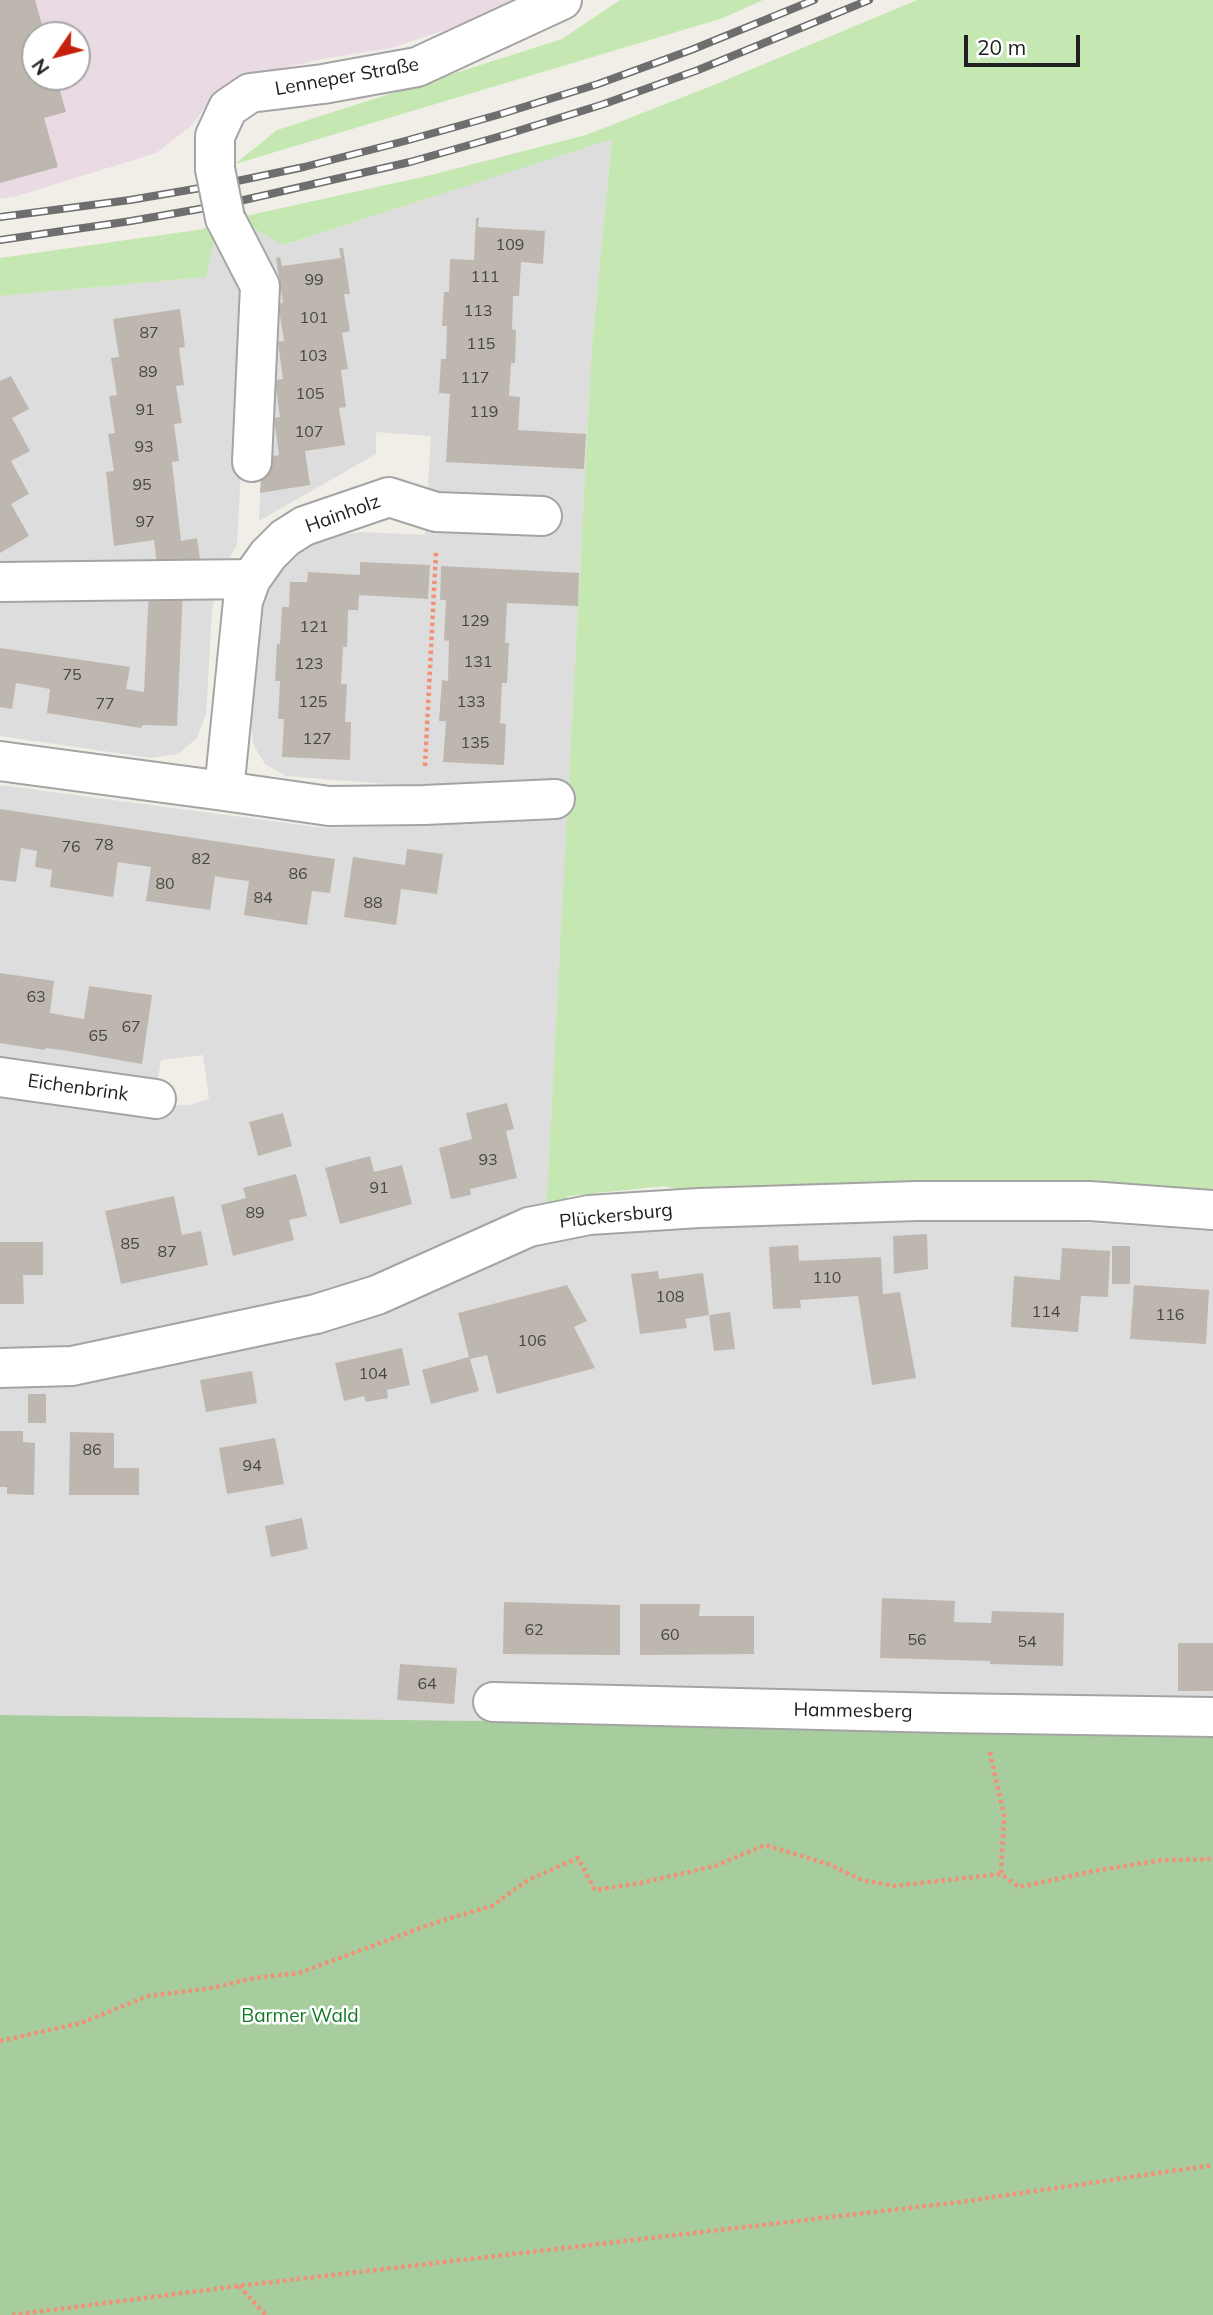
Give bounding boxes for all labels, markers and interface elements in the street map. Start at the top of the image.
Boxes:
north arrow [21,21,91,91]
scale bar [968,21,1084,65]
text: 20 m [977,34,1026,60]
street label: Lenneper Straße [273,53,421,101]
text: N [26,54,54,80]
house number: 109 [496,235,524,255]
house number: 111 [471,267,499,287]
house number: 99 [304,270,324,290]
house number: 113 [464,301,492,321]
house number: 101 [300,308,328,328]
house number: 87 [139,323,159,343]
house number: 115 [467,334,495,354]
house number: 103 [299,346,327,366]
house number: 89 [138,362,158,382]
house number: 117 [461,368,489,388]
house number: 105 [296,384,324,404]
house number: 91 [135,400,155,420]
house number: 119 [470,402,498,422]
house number: 107 [295,422,323,442]
house number: 93 [134,437,154,457]
house number: 95 [132,475,152,495]
street label: Hainholz [302,490,384,538]
house number: 97 [135,512,155,532]
house number: 129 [461,611,489,631]
house number: 121 [300,617,328,637]
house number: 131 [464,652,492,672]
house number: 123 [295,654,323,674]
house number: 75 [62,665,82,685]
house number: 125 [299,692,327,712]
house number: 133 [457,692,485,712]
house number: 77 [95,694,115,714]
house number: 127 [303,729,331,749]
house number: 135 [461,733,489,753]
house number: 78 [94,835,114,855]
house number: 76 [61,837,81,857]
house number: 82 [191,849,211,869]
house number: 86 [288,864,308,884]
house number: 80 [155,874,175,894]
house number: 84 [253,888,273,908]
house number: 88 [363,893,383,913]
house number: 63 [26,987,46,1007]
house number: 67 [121,1017,141,1037]
house number: 65 [88,1026,108,1046]
street label: Eichenbrink [26,1070,130,1106]
house number: 93 [478,1150,498,1170]
house number: 91 [369,1178,389,1198]
street label: Plückersburg [558,1199,674,1233]
house number: 89 [245,1203,265,1223]
house number: 85 [120,1234,140,1254]
house number: 87 [157,1242,177,1262]
house number: 110 [813,1268,841,1288]
house number: 108 [656,1287,684,1307]
house number: 114 [1032,1302,1060,1322]
house number: 116 [1156,1305,1184,1325]
house number: 106 [518,1331,546,1351]
house number: 104 [359,1364,387,1384]
house number: 86 [82,1440,102,1460]
house number: 94 [242,1456,262,1476]
house number: 62 [524,1620,544,1640]
house number: 60 [660,1625,680,1645]
house number: 56 [907,1630,927,1650]
house number: 54 [1017,1632,1037,1652]
house number: 64 [417,1674,437,1694]
street label: Hammesberg [793,1699,913,1723]
park label: Barmer Wald [241,2005,359,2027]

